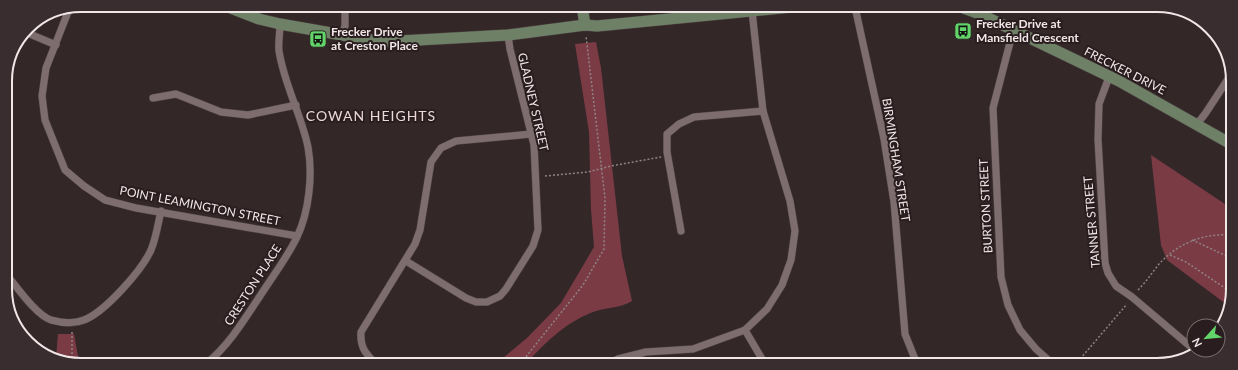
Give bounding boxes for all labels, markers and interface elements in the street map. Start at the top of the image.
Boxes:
place label: Frecker Drive at Mansfield Crescent [976,16,1079,45]
bus stop icon: Frecker Drive at Mansfield Crescent [953,21,973,41]
place label: Frecker Drive at Creston Place [331,24,418,53]
bus stop icon: Frecker Drive at Creston Place [308,29,328,49]
street label: FRECKER DRIVE [1082,44,1169,98]
street label: GLADNEY STREET [515,51,552,152]
street label: BIRMINGHAM STREET [879,97,914,223]
district label: COWAN HEIGHTS [306,107,436,124]
street label: BURTON STREET [976,158,995,254]
street label: TANNER STREET [1080,175,1103,269]
street label: POINT LEAMINGTON STREET [118,183,282,228]
street label: CRESTON PLACE [221,241,284,328]
north arrow [1186,318,1226,358]
text: N [1189,336,1204,349]

